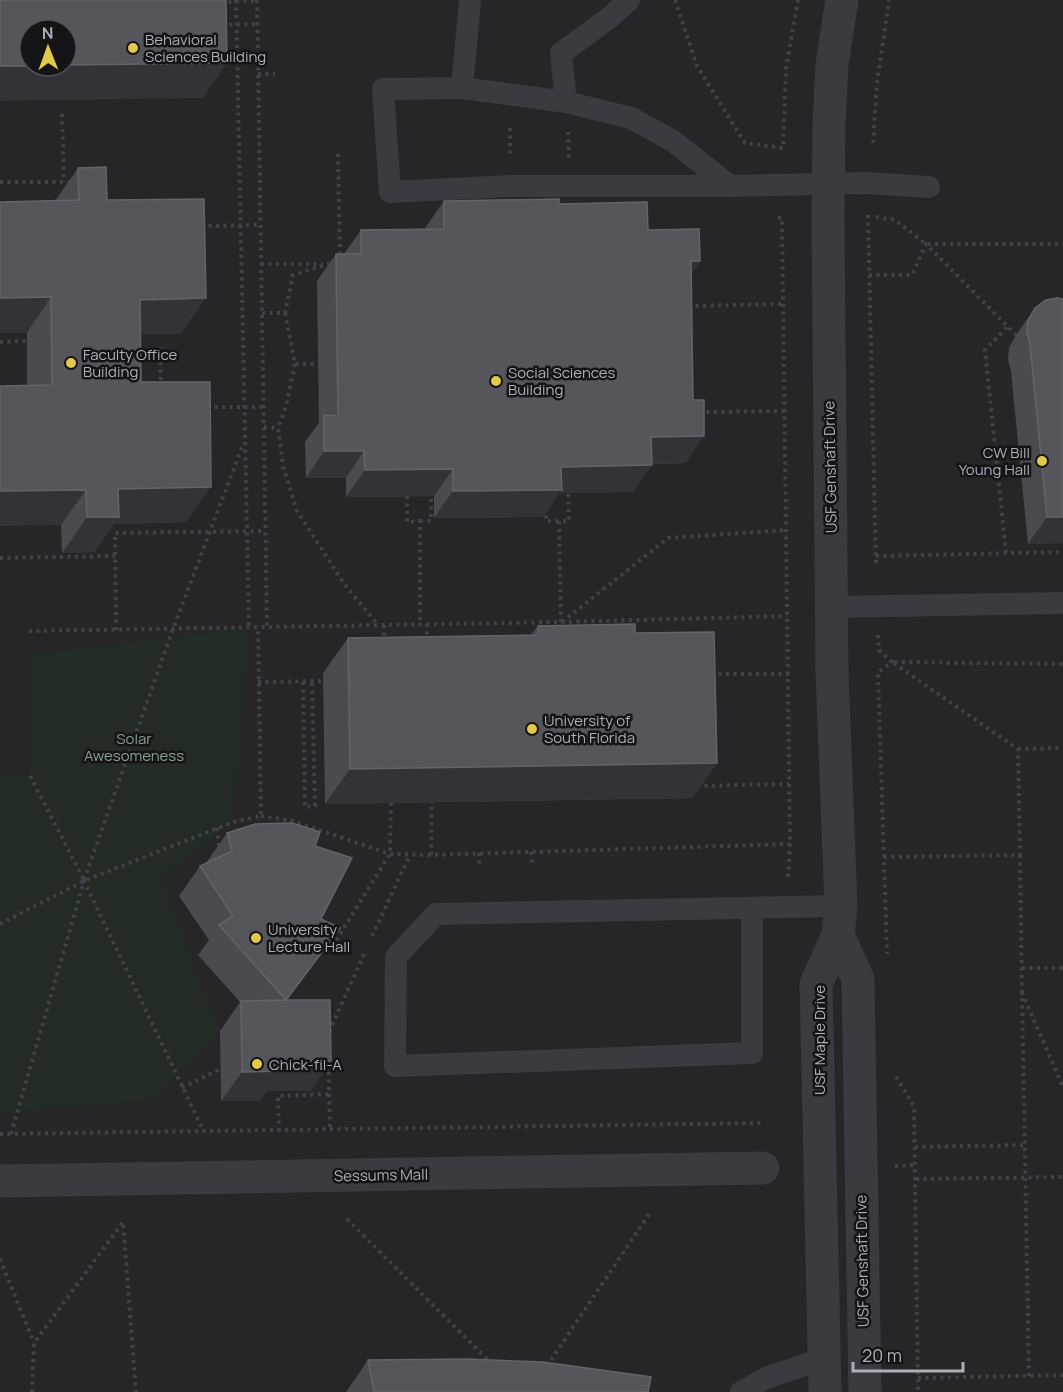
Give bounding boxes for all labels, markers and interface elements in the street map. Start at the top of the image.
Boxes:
north arrow [18,18,78,78]
text: N [42,22,54,44]
place label: Behavioral Sciences Building [145,29,266,67]
marker: Behavioral Sciences Building [126,41,140,55]
place label: Faculty Office Building [83,344,178,382]
marker: Faculty Office Building [64,356,78,370]
place label: Social Sciences Building [508,362,616,400]
marker: Social Sciences Building [489,374,503,388]
street label: USF Genshaft Drive [818,400,842,533]
place label: CW Bill Young Hall [959,442,1030,480]
marker: CW Bill Young Hall [1035,454,1049,468]
place label: University of South Florida [544,710,635,748]
marker: University of South Florida [525,722,539,736]
park label: Solar Awesomeness [84,728,184,766]
place label: University Lecture Hall [268,919,350,957]
marker: University Lecture Hall [249,931,263,945]
street label: USF Maple Drive [809,985,830,1095]
place label: Chick-fil-A [269,1054,342,1075]
marker: Chick-fil-A [250,1057,264,1071]
street label: Sessums Mall [334,1164,428,1186]
street label: USF Genshaft Drive [850,1194,874,1327]
scale bar [853,1335,962,1373]
text: 20 m [862,1343,902,1367]

